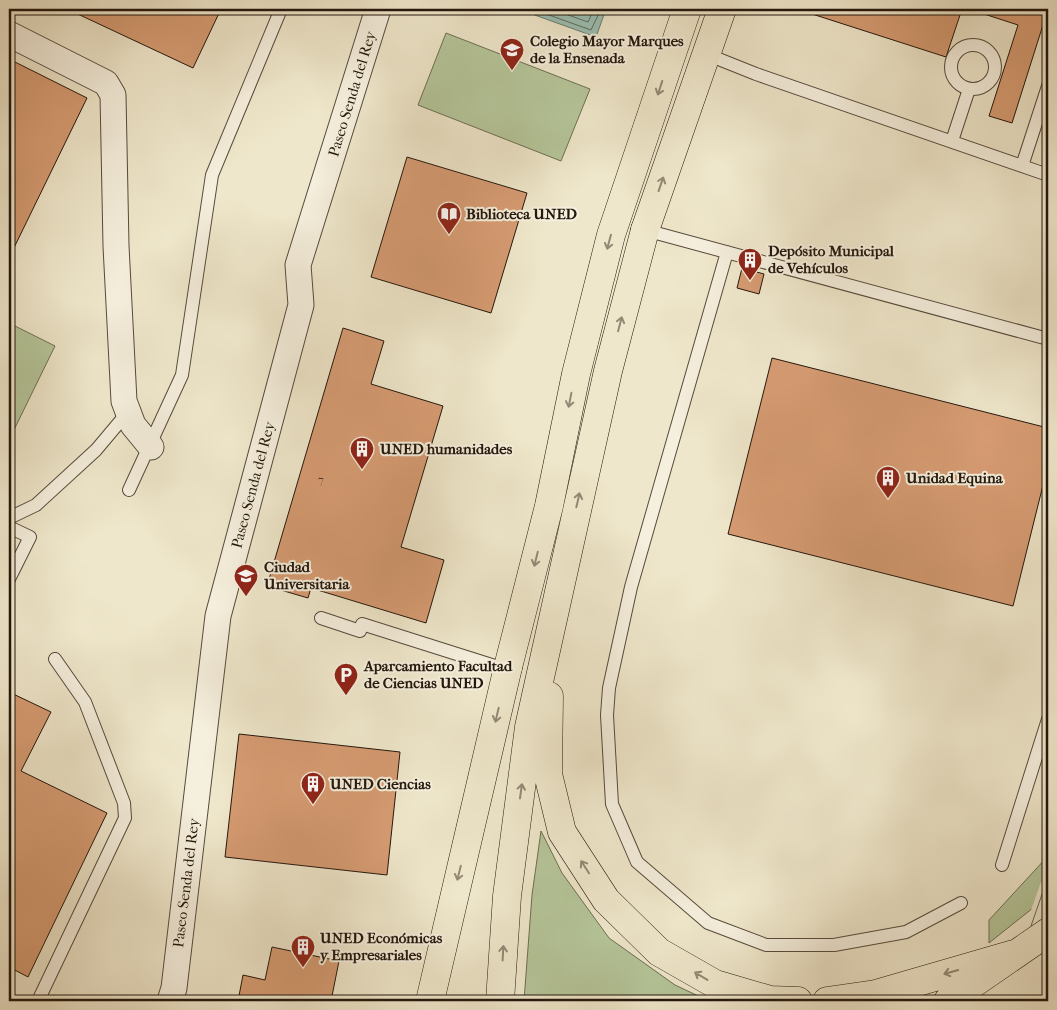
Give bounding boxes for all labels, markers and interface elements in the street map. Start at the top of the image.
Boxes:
street label: Paseo Senda del Rey [324,28,380,159]
place label: Colegio Mayor Marques de la Ensenada [530,32,684,67]
school or university icon: Colegio Mayor Marques de la Ensenada [499,37,525,71]
one-way arrow [655,80,665,96]
one-way arrow [656,176,666,192]
library icon: Biblioteca UNED [436,201,462,235]
place label: Biblioteca UNED [466,205,578,223]
one-way arrow [604,234,614,250]
place label: Depósito Municipal de Vehículos [768,242,895,277]
building icon: Depósito Municipal de Vehículos [737,247,763,281]
one-way arrow [616,316,625,332]
one-way arrow [565,392,575,408]
street label: Paseo Senda del Rey [227,419,279,550]
building icon: UNED humanidades [349,436,375,470]
place label: UNED humanidades [379,440,513,458]
building icon: Unidad Equina [875,465,901,499]
place label: Unidad Equina [905,469,1004,487]
house number: 7 [318,473,324,487]
one-way arrow [574,493,583,509]
one-way arrow [531,550,540,566]
place label: Ciudad Universitaria [263,558,351,593]
school or university icon: Ciudad Universitaria [233,563,259,597]
place label: Aparcamiento Facultad de Ciencias UNED [363,657,513,692]
parking icon: Aparcamiento Facultad de Ciencias UNED [333,662,359,696]
one-way arrow [492,706,501,722]
building icon: UNED Ciencias [300,771,326,805]
place label: UNED Ciencias [329,775,431,793]
one-way arrow [516,783,526,799]
street label: Paseo Senda del Rey [169,816,203,949]
one-way arrow [579,860,589,874]
one-way arrow [454,864,463,880]
place label: UNED Económicas y Empresariales [319,929,443,964]
building icon: UNED Económicas y Empresariales [290,934,316,968]
one-way arrow [499,945,508,961]
one-way arrow [943,968,959,978]
one-way arrow [695,971,709,981]

